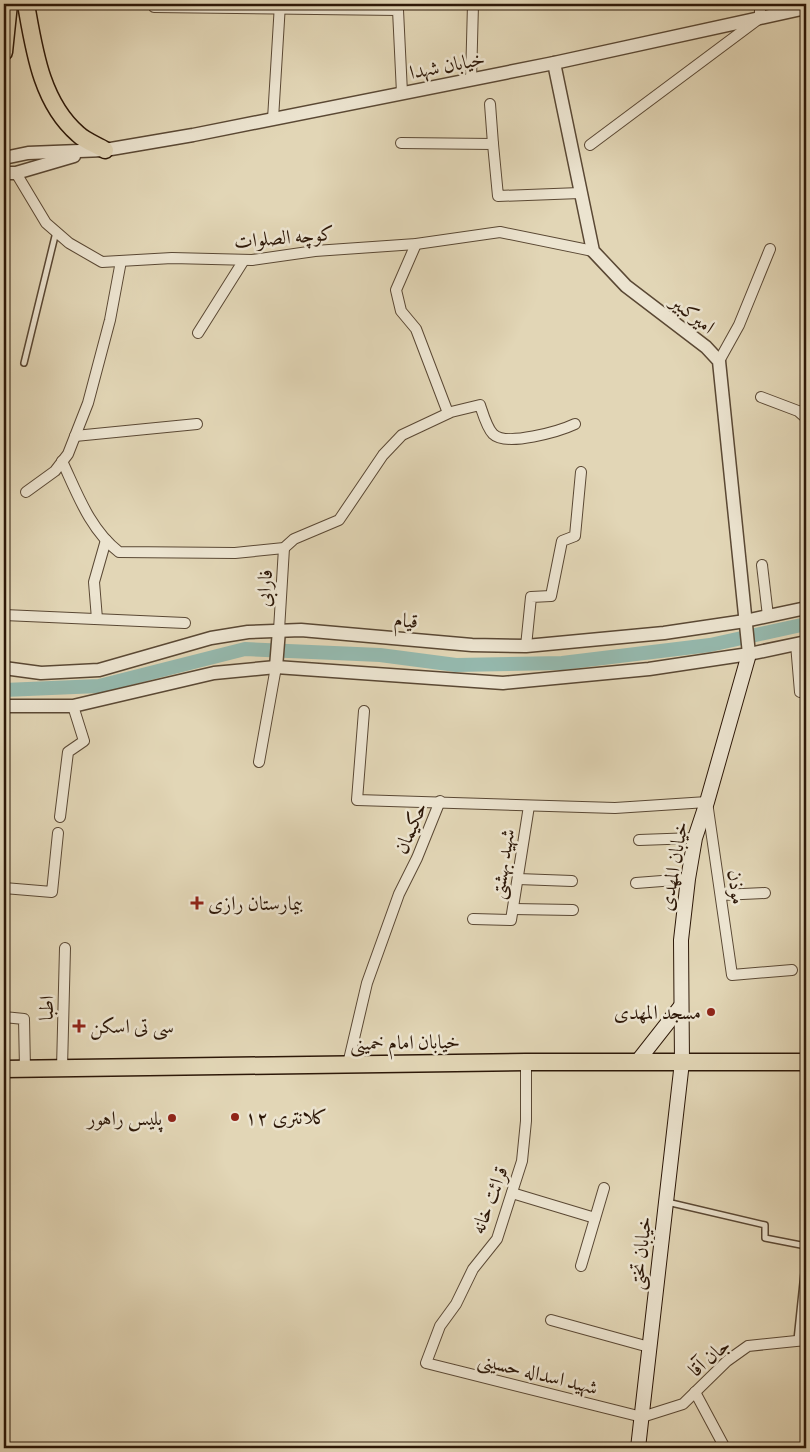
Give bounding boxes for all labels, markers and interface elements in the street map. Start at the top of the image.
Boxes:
street label: خیابان شهدا [407,46,487,88]
street label: کوچه الصلوات [233,221,335,257]
street label: امیرکبیر [662,288,720,342]
street label: فارابی [251,568,281,608]
street label: قیام [392,607,419,639]
street label: حکیمان [388,798,435,859]
street label: خیابان المهدی [653,819,697,913]
street label: شهید بهشتی [485,827,523,902]
street label: موذن [719,868,751,906]
place label: بیمارستان رازی [208,891,303,919]
marker: بیمارستان رازی [190,896,204,910]
street label: اطبا [34,995,62,1021]
place label: مسجد المهدی [614,1000,701,1028]
marker: مسجد المهدی [705,1006,717,1018]
place label: سی تی اسکن [90,1014,174,1042]
marker: سی تی اسکن [72,1019,86,1033]
street label: خیابان امام خمینی [350,1029,460,1061]
place label: کلانتری ۱۲ [245,1105,327,1133]
place label: پلیس راهور [86,1106,163,1134]
marker: کلانتری ۱۲ [229,1111,241,1123]
marker: پلیس راهور [166,1112,178,1124]
street label: قرائت خانه [465,1163,517,1239]
street label: خیابان تختی [624,1215,660,1292]
street label: جان آقا [683,1333,737,1384]
street label: شهید اسداله حسینی [475,1347,600,1403]

